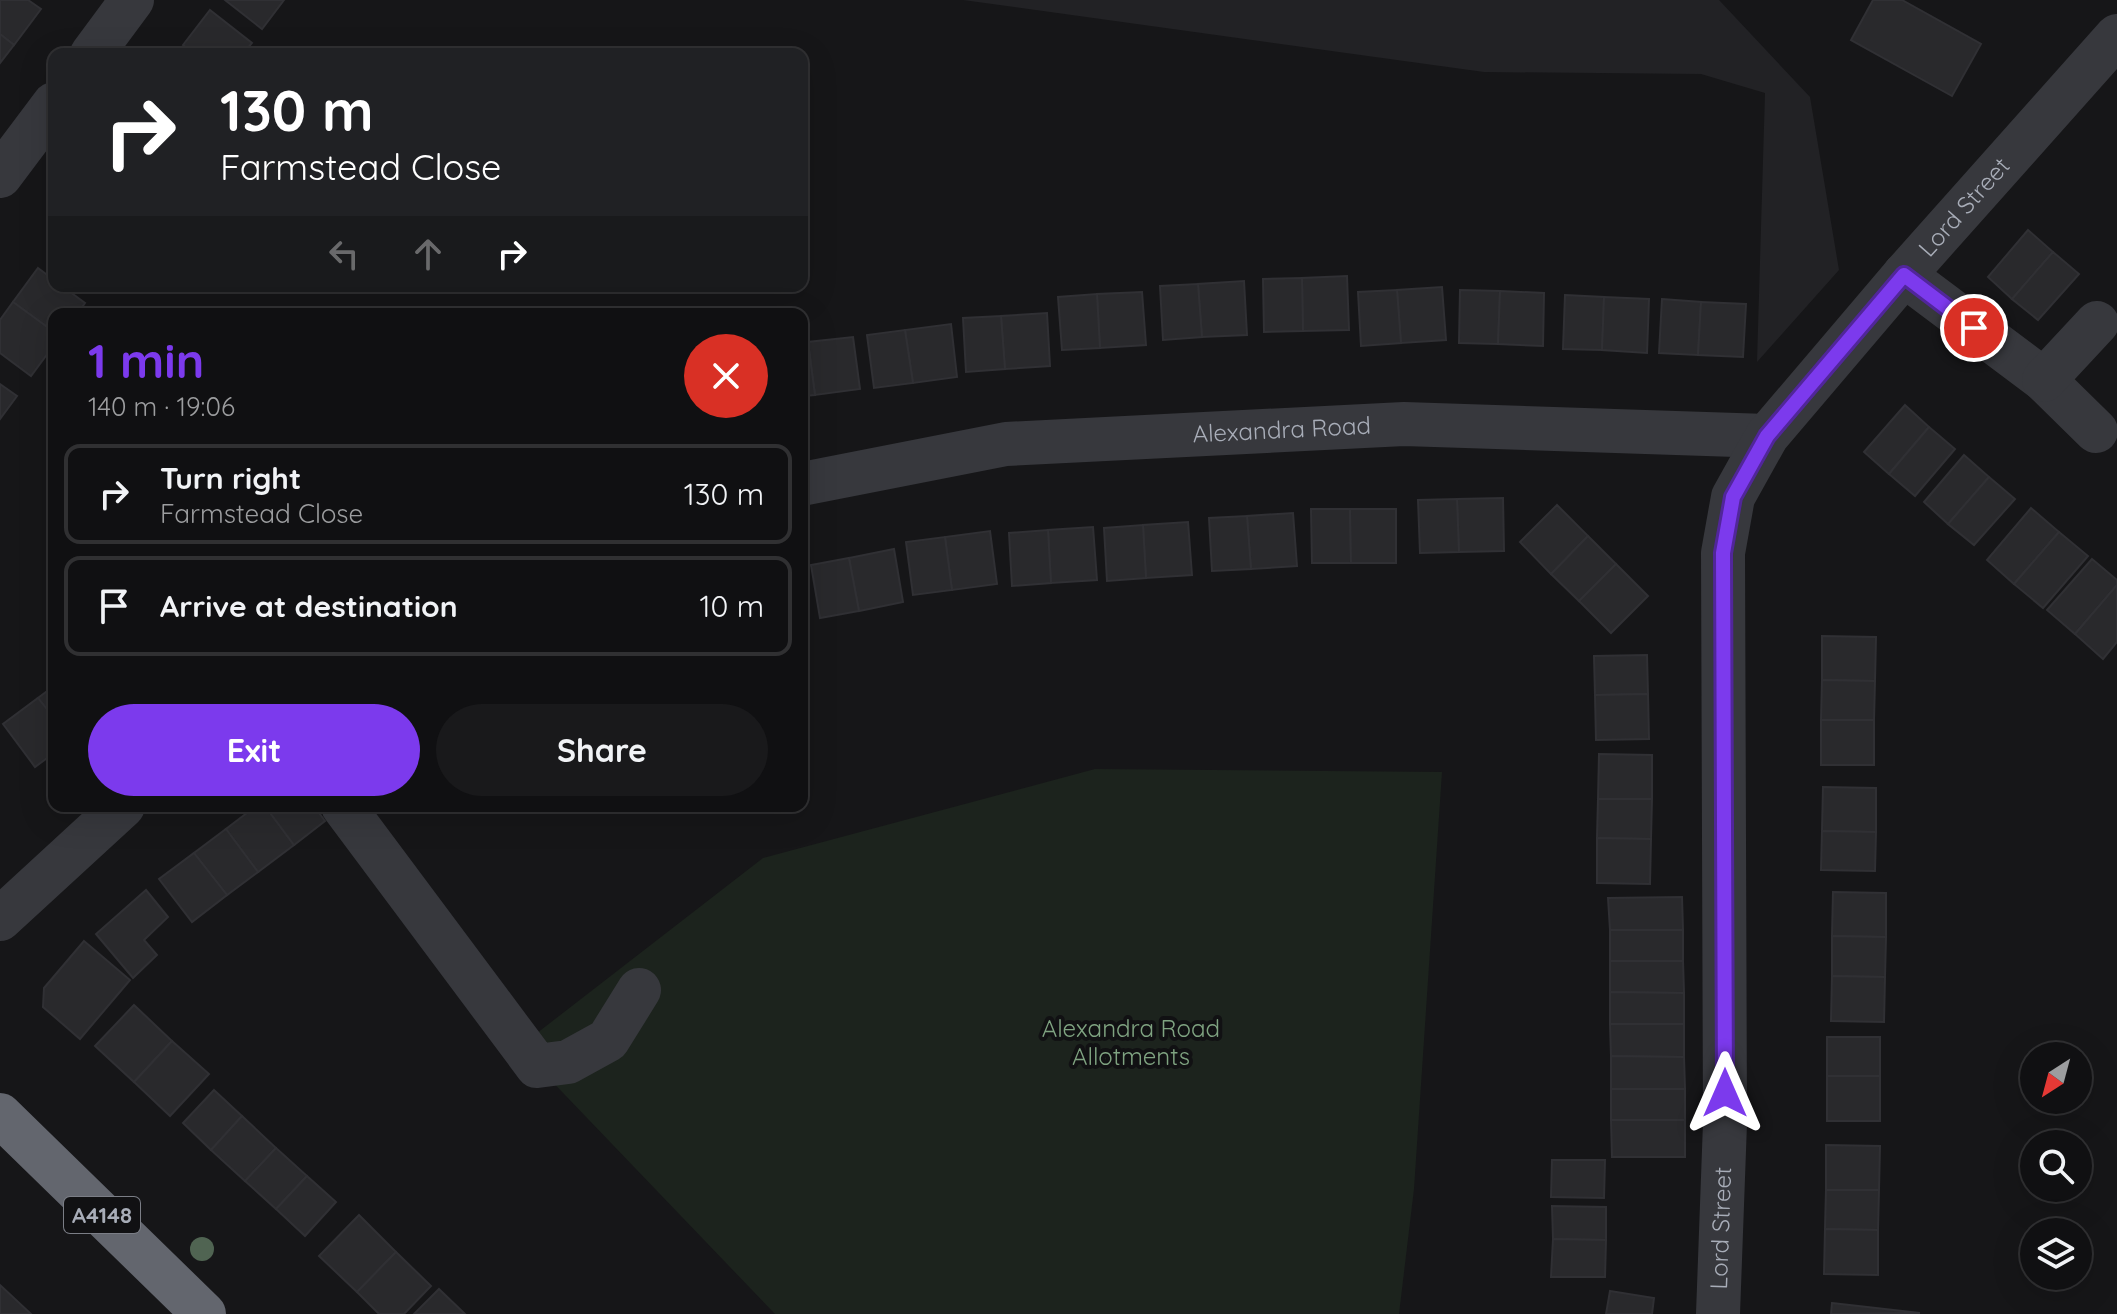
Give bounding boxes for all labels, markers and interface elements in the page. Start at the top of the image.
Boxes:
text: 130 m [220,75,374,145]
icon: right [88,80,192,184]
text: Farmstead Close [220,144,501,189]
street label: Lord Street [1912,151,2016,262]
icon: left [322,232,366,276]
icon: ahead [406,232,450,276]
icon: right [490,232,534,276]
pin [1940,294,2008,362]
icon: arrive [1952,306,1996,350]
text: 1 min [88,330,204,390]
button: close [684,334,768,418]
text: 140 m · 19:06 [88,390,235,423]
street label: Alexandra Road [1192,410,1372,449]
text: Turn right [160,459,301,497]
icon: right [92,472,136,516]
text: 130 m [684,475,764,513]
text: Farmstead Close [160,497,363,530]
icon: arrive [92,584,136,628]
text: Arrive at destination [160,587,458,625]
text: 10 m [700,587,764,625]
button: Exit [88,704,420,796]
button: Share [436,704,768,796]
park label: Alexandra Road Allotments [1042,1013,1220,1071]
north arrow [2020,1042,2092,1114]
map controls [2020,1042,2092,1290]
position arrow [1683,1051,1767,1135]
button: search [2020,1130,2092,1202]
street label: Lord Street [1703,1166,1737,1290]
road number: A4148 [64,1197,140,1233]
button: layers [2020,1218,2092,1290]

